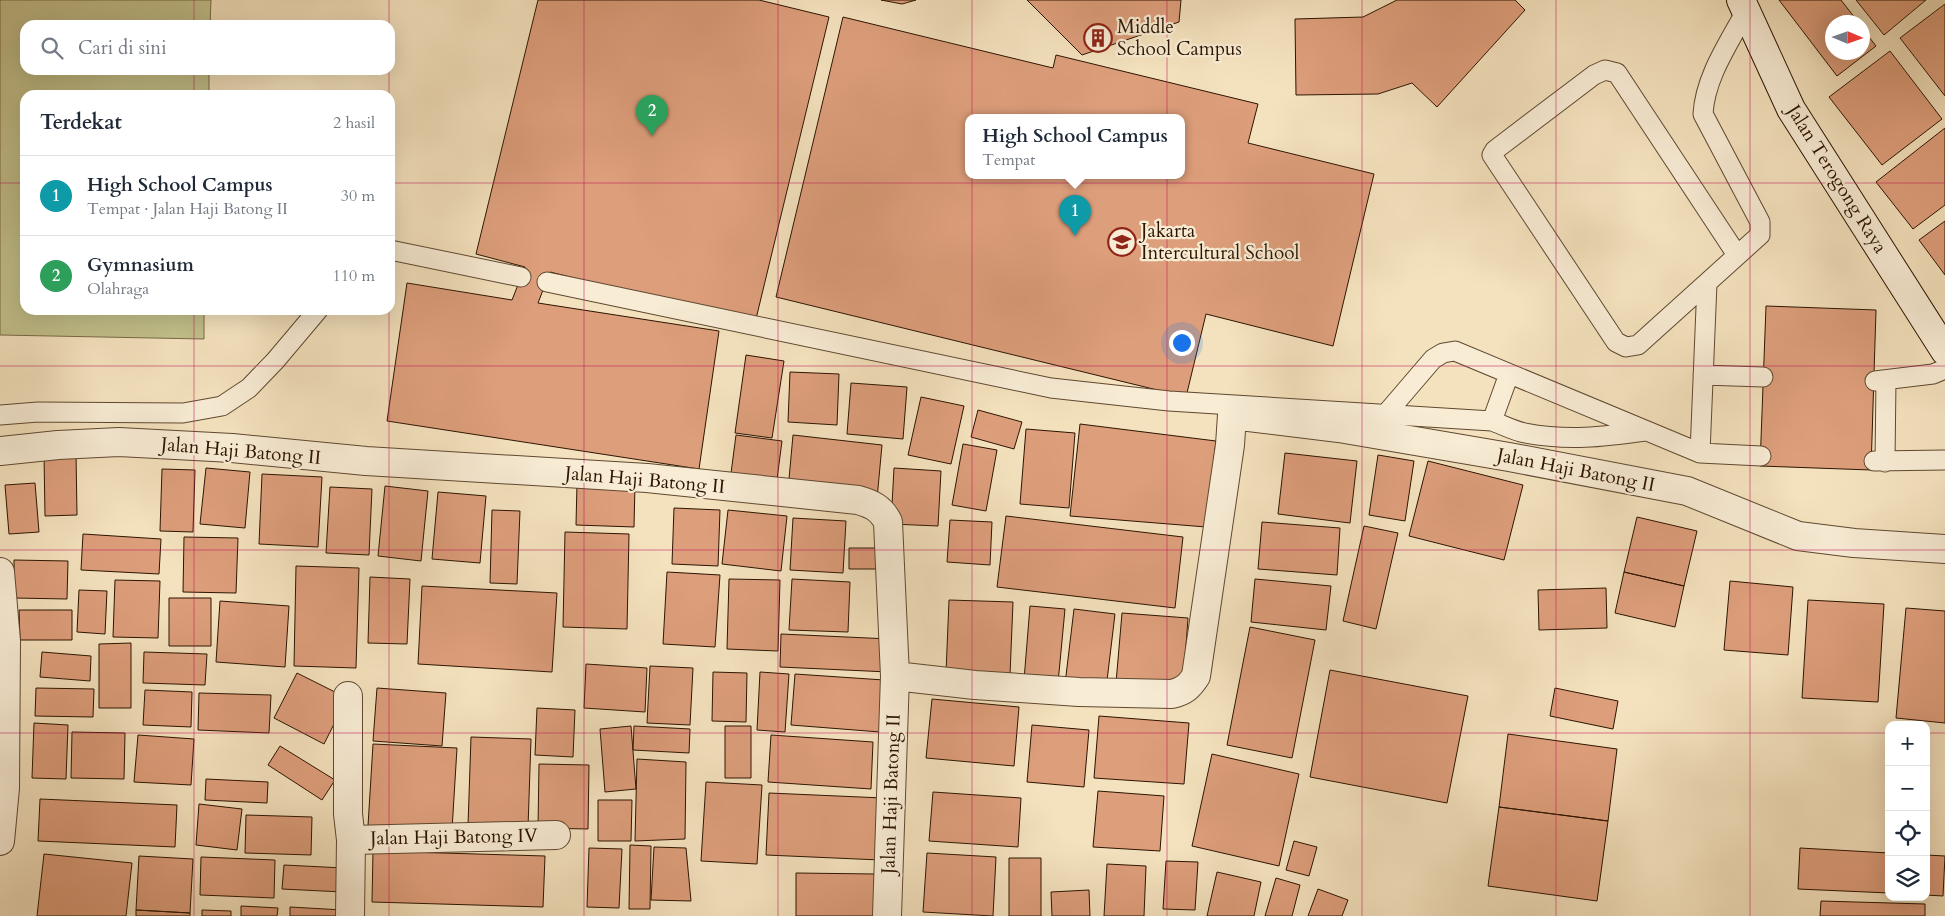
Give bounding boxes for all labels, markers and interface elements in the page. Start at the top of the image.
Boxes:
place label: Middle School Campus [1117,14,1242,62]
north arrow [1825,15,1870,60]
search box [20,20,395,75]
building icon: Middle School Campus [1083,23,1113,53]
icon: search [38,34,66,62]
text: Cari di sini [78,35,167,61]
pin: 2 [636,95,668,136]
street label: Jalan Terogong Raya [1779,97,1893,258]
text: Terdekat [40,108,122,137]
text: 2 hasil [333,112,375,134]
popup [965,114,1185,179]
text: High School Campus [982,123,1168,149]
text: Tempat [982,149,1035,171]
text: High School Campus [87,172,273,198]
text: 1 [52,185,60,207]
text: 30 m [341,185,375,207]
pin: 1 [1059,195,1091,236]
text: Tempat · Jalan Haji Batong II [87,198,288,220]
place label: Jakarta Intercultural School [1138,218,1299,266]
school or university icon: Jakarta Intercultural School [1107,227,1137,257]
text: Gymnasium [87,252,194,278]
text: 2 [52,265,60,287]
text: 110 m [333,265,375,287]
text: Olahraga [87,278,149,300]
your location [1169,330,1195,356]
street label: Jalan Haji Batong II [157,431,322,471]
street label: Jalan Haji Batong II [1492,441,1657,498]
street label: Jalan Haji Batong II [561,460,726,500]
street label: Jalan Haji Batong II [875,713,907,878]
map controls [1885,721,1930,901]
button: + [1885,721,1930,766]
button: − [1885,766,1930,811]
button: locate [1885,811,1930,856]
street label: Jalan Haji Batong IV [367,823,538,852]
button: layers [1885,856,1930,901]

